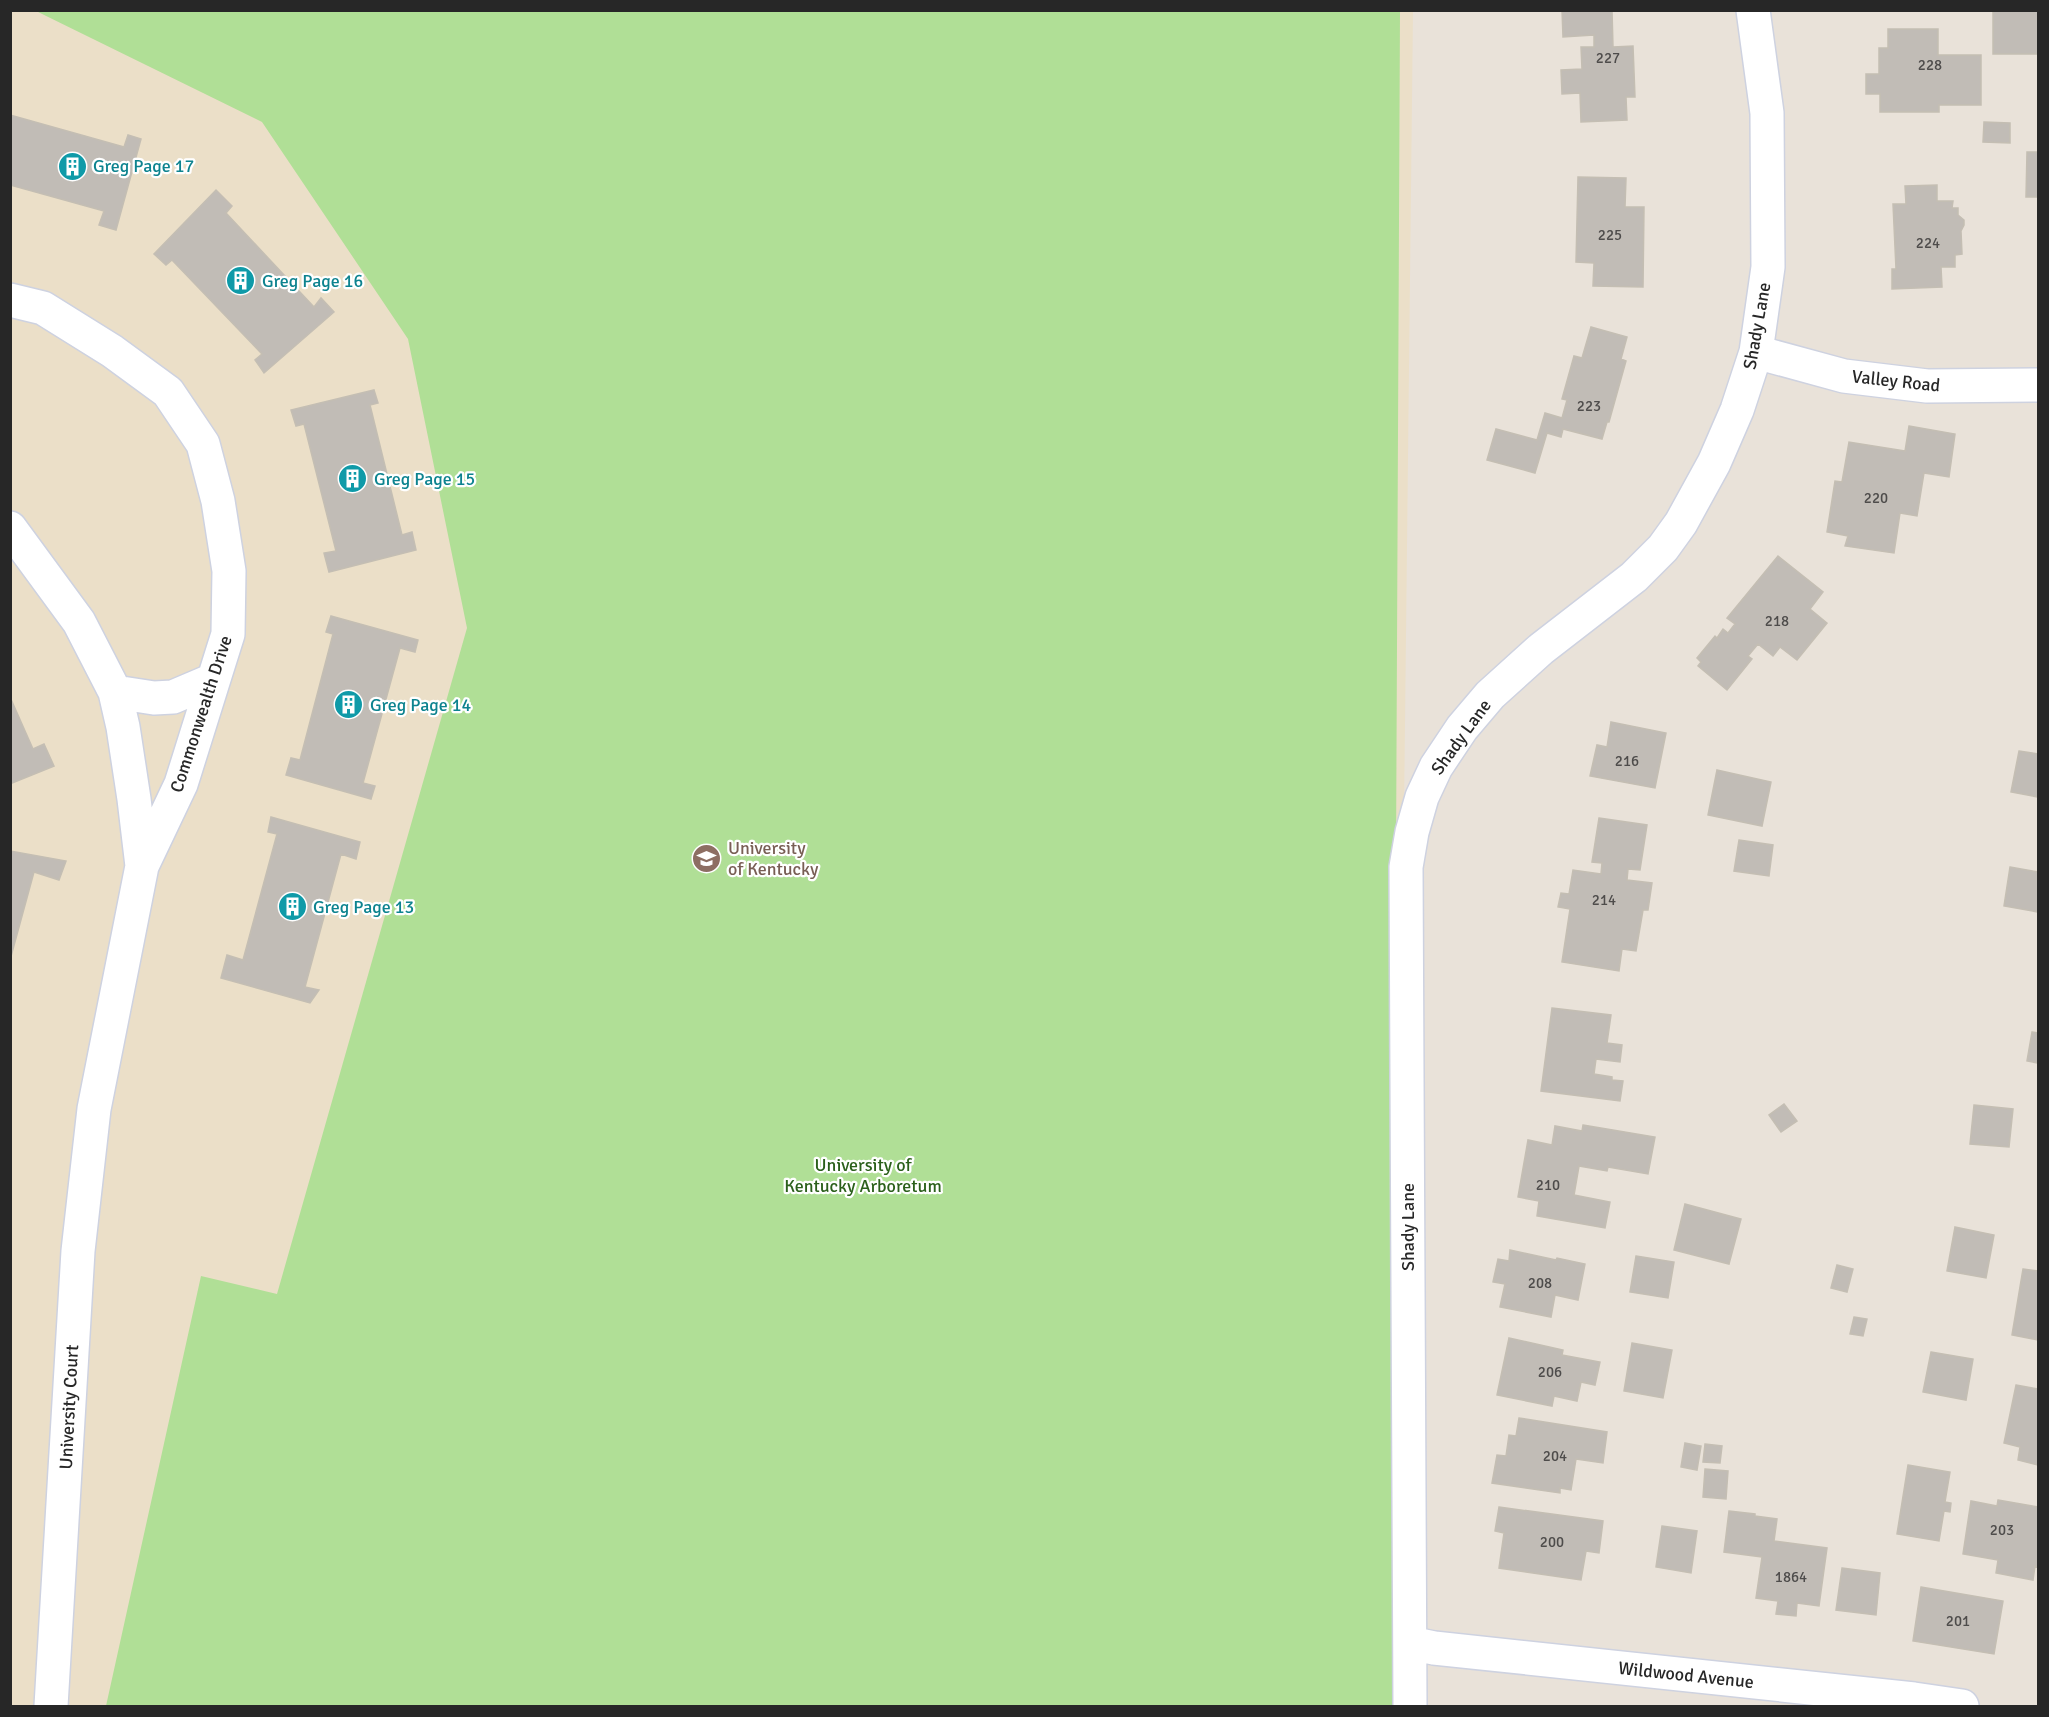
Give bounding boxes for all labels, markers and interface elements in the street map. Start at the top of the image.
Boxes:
house number: 227 [1596,49,1620,67]
house number: 228 [1918,56,1942,74]
building icon: Greg Page 17 [56,150,88,182]
place label: Greg Page 17 [93,155,194,177]
house number: 225 [1598,226,1622,244]
house number: 224 [1916,234,1940,252]
building icon: Greg Page 16 [225,265,257,297]
place label: Greg Page 16 [262,270,363,292]
street label: Shady Lane [1739,281,1775,371]
street label: Valley Road [1851,365,1941,397]
house number: 223 [1577,397,1601,415]
building icon: Greg Page 15 [337,463,369,495]
place label: Greg Page 15 [374,468,475,490]
house number: 220 [1864,489,1888,507]
house number: 218 [1765,612,1789,630]
street label: Commonwealth Drive [165,633,237,795]
building icon: Greg Page 14 [333,689,365,721]
place label: Greg Page 14 [370,694,471,716]
street label: Shady Lane [1426,695,1496,779]
house number: 216 [1615,752,1639,770]
place label: University of Kentucky [728,837,819,880]
school or university icon: University of Kentucky [691,842,723,874]
building icon: Greg Page 13 [276,891,308,923]
house number: 214 [1592,891,1616,909]
place label: Greg Page 13 [313,896,414,918]
park label: University of Kentucky Arboretum [784,1154,942,1197]
house number: 210 [1536,1176,1560,1194]
street label: Shady Lane [1397,1183,1419,1271]
house number: 208 [1528,1274,1552,1292]
street label: University Court [55,1344,83,1470]
house number: 206 [1538,1363,1562,1381]
house number: 204 [1543,1447,1567,1465]
house number: 203 [1990,1521,2014,1539]
house number: 200 [1540,1533,1564,1551]
house number: 1864 [1775,1568,1807,1586]
house number: 201 [1946,1612,1970,1630]
street label: Wildwood Avenue [1617,1657,1755,1693]

